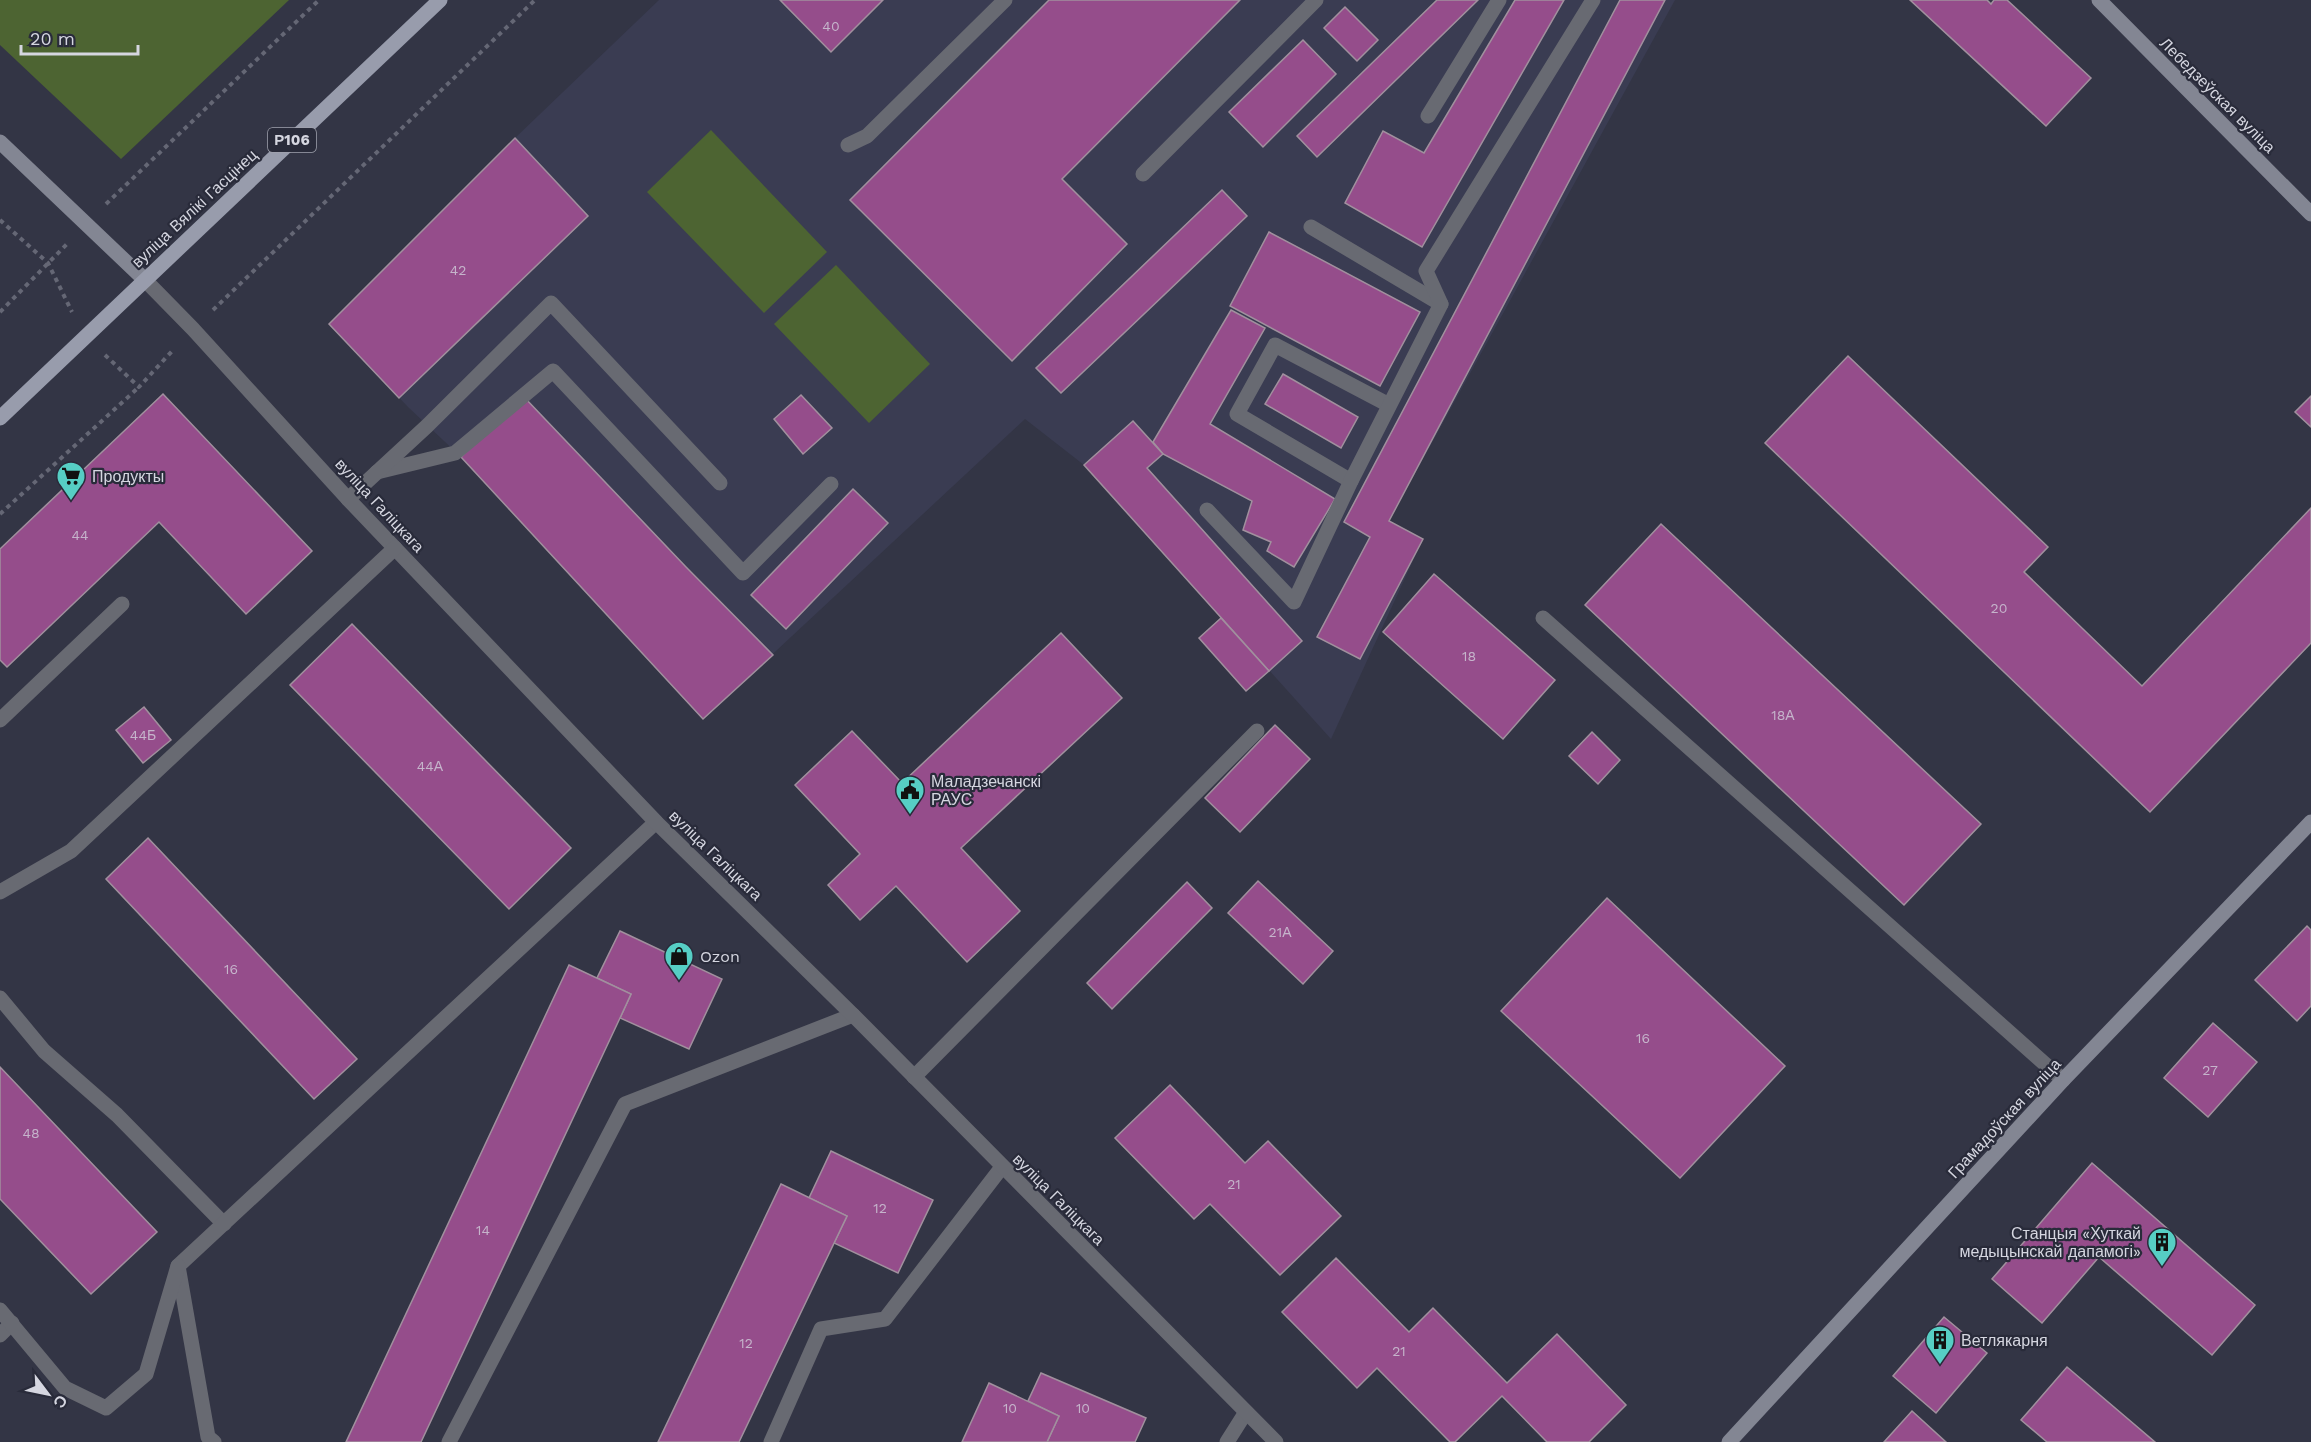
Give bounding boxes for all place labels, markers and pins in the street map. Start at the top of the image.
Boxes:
supermarket icon: Продукты [55,460,87,502]
place label: Продукты [92,467,164,486]
place label: Маладзечанскі РАУС [931,772,1041,809]
public building icon: Маладзечанскі РАУС [894,774,926,816]
shop icon: Ozon [663,940,695,982]
place label: Ozon [700,947,740,966]
place label: Станцыя «Хуткай медыцынскай дапамогі» [1959,1224,2141,1261]
building icon: Станцыя «Хуткай медыцынскай дапамогі» [2146,1226,2178,1268]
building icon: Ветлякарня [1924,1324,1956,1366]
place label: Ветлякарня [1961,1331,2048,1350]

